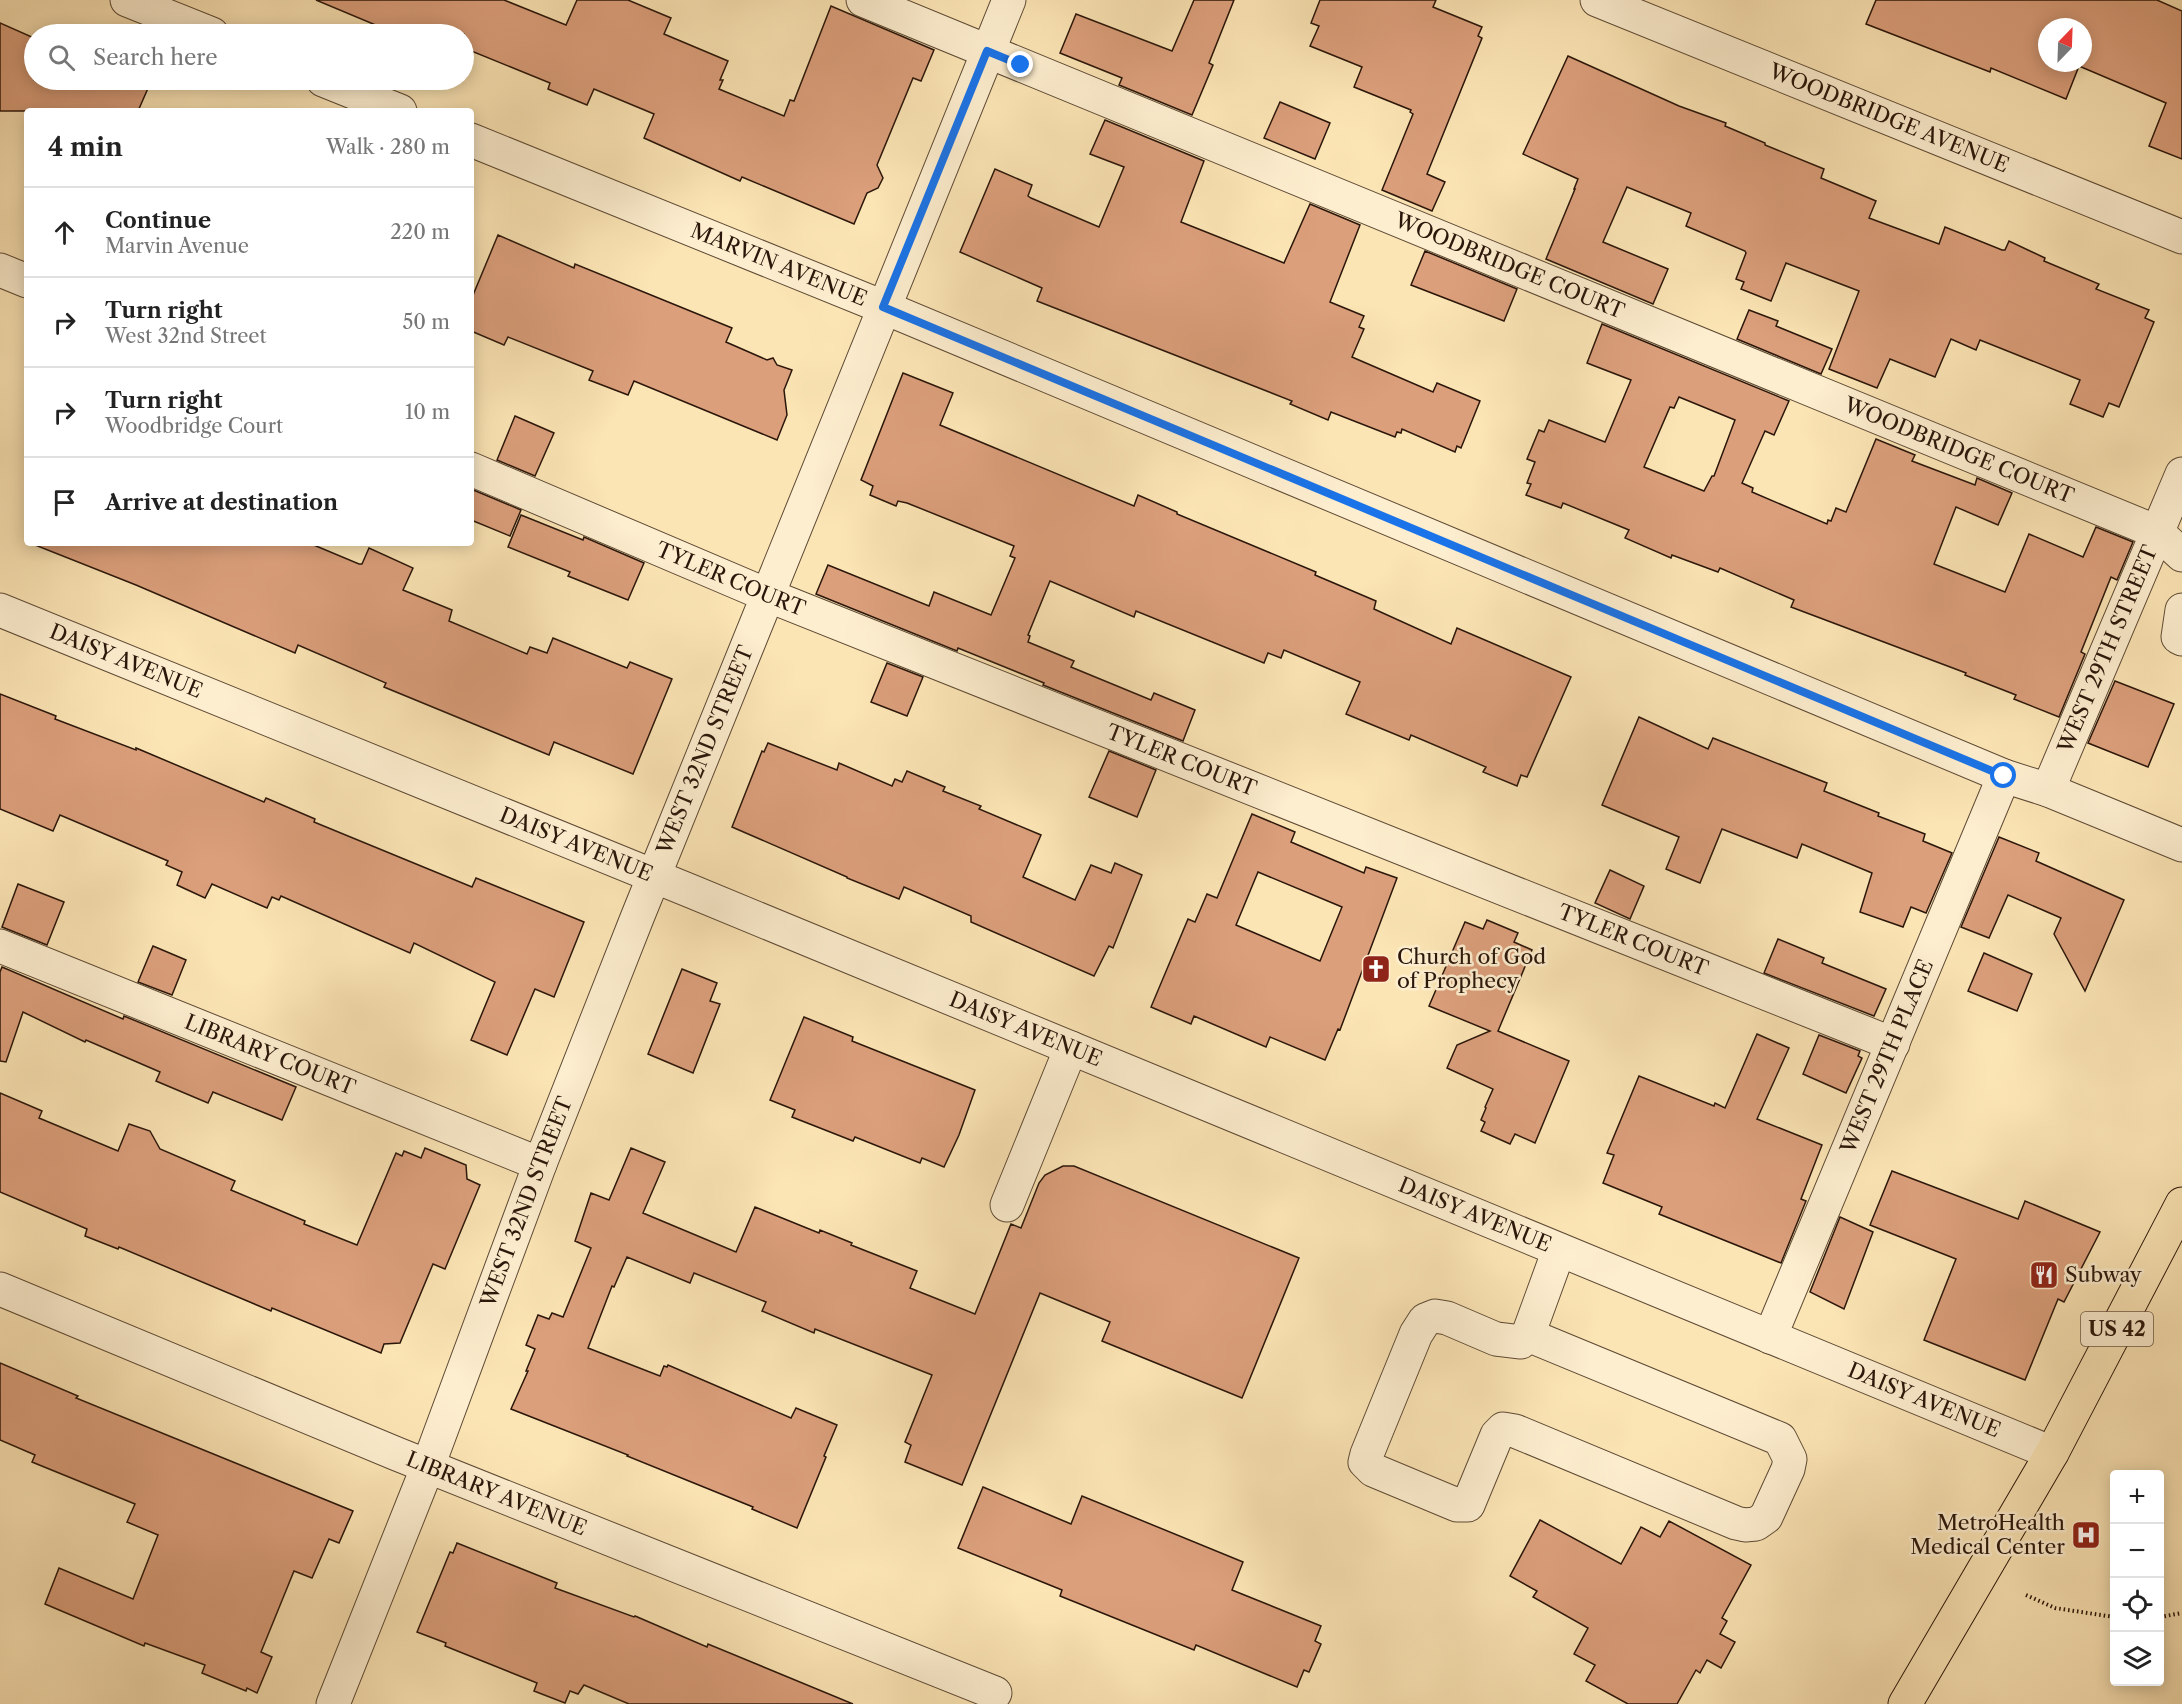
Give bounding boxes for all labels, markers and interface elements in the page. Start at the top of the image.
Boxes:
north arrow [2038,18,2092,72]
search box [24,24,474,90]
icon: search [45,41,78,74]
text: Search here [93,44,218,71]
route end [1007,51,1033,77]
street label: WOODBRIDGE AVENUE [1765,58,2013,178]
text: 4 min [48,131,123,163]
text: Walk · 280 m [326,135,450,159]
text: Continue [105,207,211,234]
street label: WOODBRIDGE COURT [1390,207,1629,324]
icon: ahead [48,216,81,249]
street label: MARVIN AVENUE [687,217,871,311]
text: 220 m [390,220,450,244]
text: Marvin Avenue [105,234,249,258]
text: Turn right [105,297,223,324]
icon: right [48,306,81,339]
text: 50 m [403,310,450,334]
text: West 32nd Street [105,324,267,348]
text: Turn right [105,387,223,414]
street label: WOODBRIDGE COURT [1840,391,2078,509]
icon: right [48,396,81,429]
text: 10 m [405,400,450,424]
text: Woodbridge Court [105,414,283,438]
icon: arrive [48,486,81,519]
text: Arrive at destination [105,489,338,516]
street label: TYLER COURT [652,536,809,621]
street label: WEST 29TH STREET [2052,541,2162,757]
street label: DAISY AVENUE [46,619,206,703]
street label: WEST 32ND STREET [651,642,758,859]
street label: TYLER COURT [1103,719,1261,801]
route start [1990,762,2016,788]
street label: DAISY AVENUE [496,802,656,886]
street label: TYLER COURT [1555,899,1712,981]
place label: Church of God of Prophecy [1397,944,1546,993]
church icon: Church of God of Prophecy [1360,953,1392,985]
street label: WEST 29TH PLACE [1835,956,1938,1158]
street label: DAISY AVENUE [946,986,1106,1071]
street label: LIBRARY COURT [181,1009,359,1100]
street label: WEST 32ND STREET [475,1093,577,1311]
street label: DAISY AVENUE [1395,1172,1555,1257]
restaurant icon: Subway [2028,1259,2060,1291]
place label: Subway [2065,1262,2142,1287]
road number: US 42 [2081,1312,2153,1346]
street label: DAISY AVENUE [1844,1357,2004,1442]
street label: LIBRARY AVENUE [403,1446,590,1541]
map controls [2110,1470,2164,1686]
button: + [2110,1470,2164,1524]
place label: MetroHealth Medical Center [1910,1510,2065,1559]
hospital icon: MetroHealth Medical Center [2070,1519,2102,1551]
button: − [2110,1524,2164,1578]
button: locate [2110,1578,2164,1632]
button: layers [2110,1632,2164,1686]

